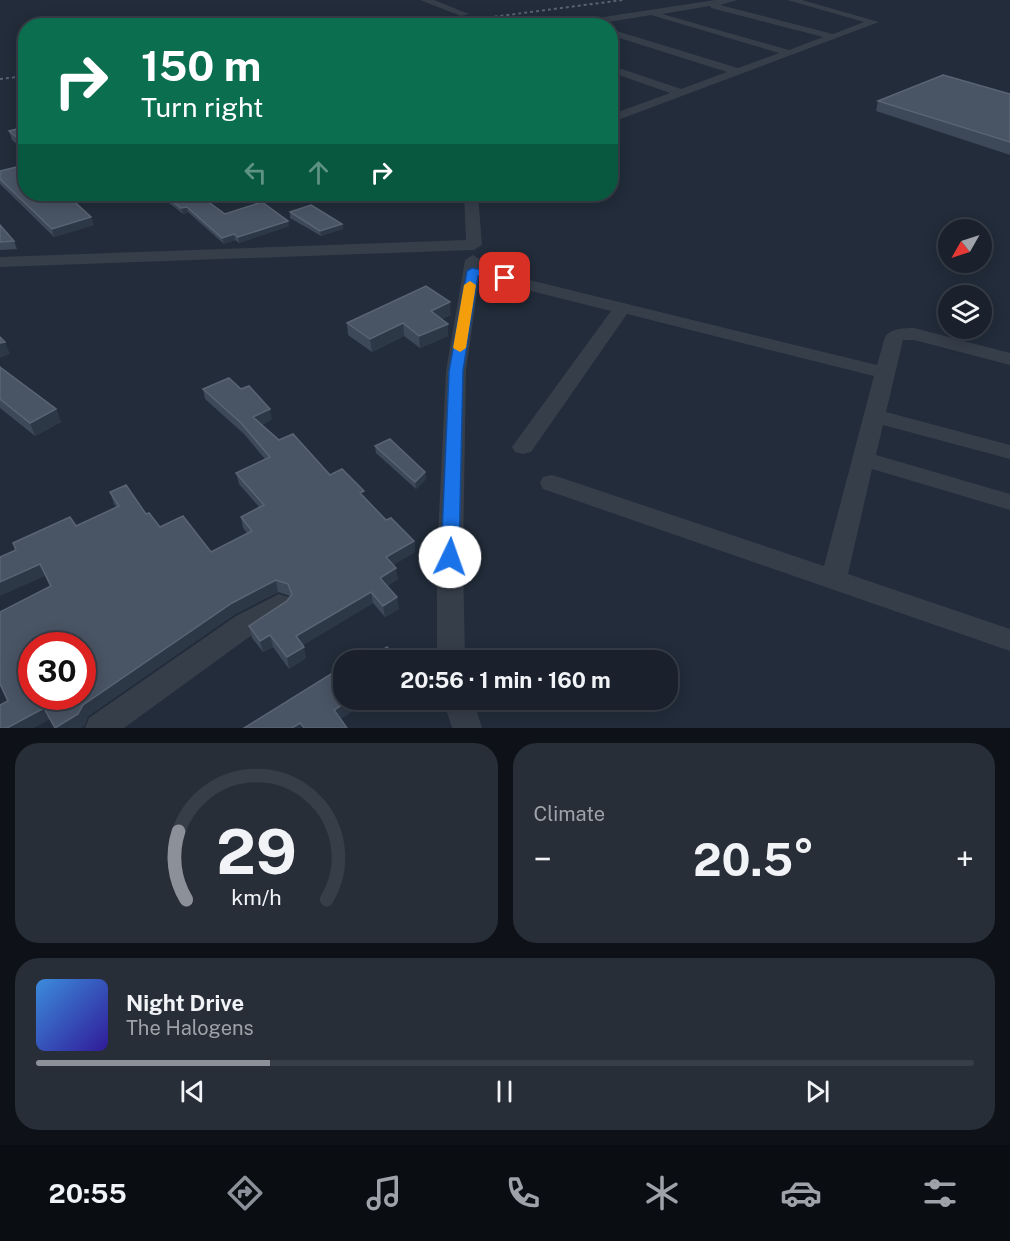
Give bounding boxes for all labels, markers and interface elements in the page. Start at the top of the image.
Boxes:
text: 150 m [141,41,261,90]
icon: right [42,42,120,120]
text: Turn right [141,91,264,123]
icon: left [239,156,272,189]
icon: ahead [302,156,335,189]
icon: right [365,156,398,189]
north arrow [938,219,992,273]
map controls [938,219,992,339]
pin [479,252,530,303]
icon: arrive [488,261,521,294]
button: layers [938,285,992,339]
position arrow [418,525,482,589]
speed limit sign: 30 [18,632,96,710]
text: 20:56 · 1 min · 160 m [400,667,611,693]
text: Climate [534,802,605,826]
text: 29 [216,815,297,888]
text: 20.5° [693,833,814,886]
text: − [534,840,552,878]
text: + [956,840,974,878]
text: km/h [231,885,281,910]
text: Night Drive [126,990,244,1016]
text: The Halogens [126,1016,254,1040]
icon: previous [176,1075,209,1108]
icon: pause [488,1075,521,1108]
icon: next [801,1075,834,1108]
icon: directions [224,1172,266,1214]
icon: music [363,1172,405,1214]
icon: phone [502,1172,544,1214]
icon: climate [641,1172,683,1214]
icon: car [780,1172,822,1214]
icon: filters [919,1172,961,1214]
text: 20:55 [49,1177,127,1209]

